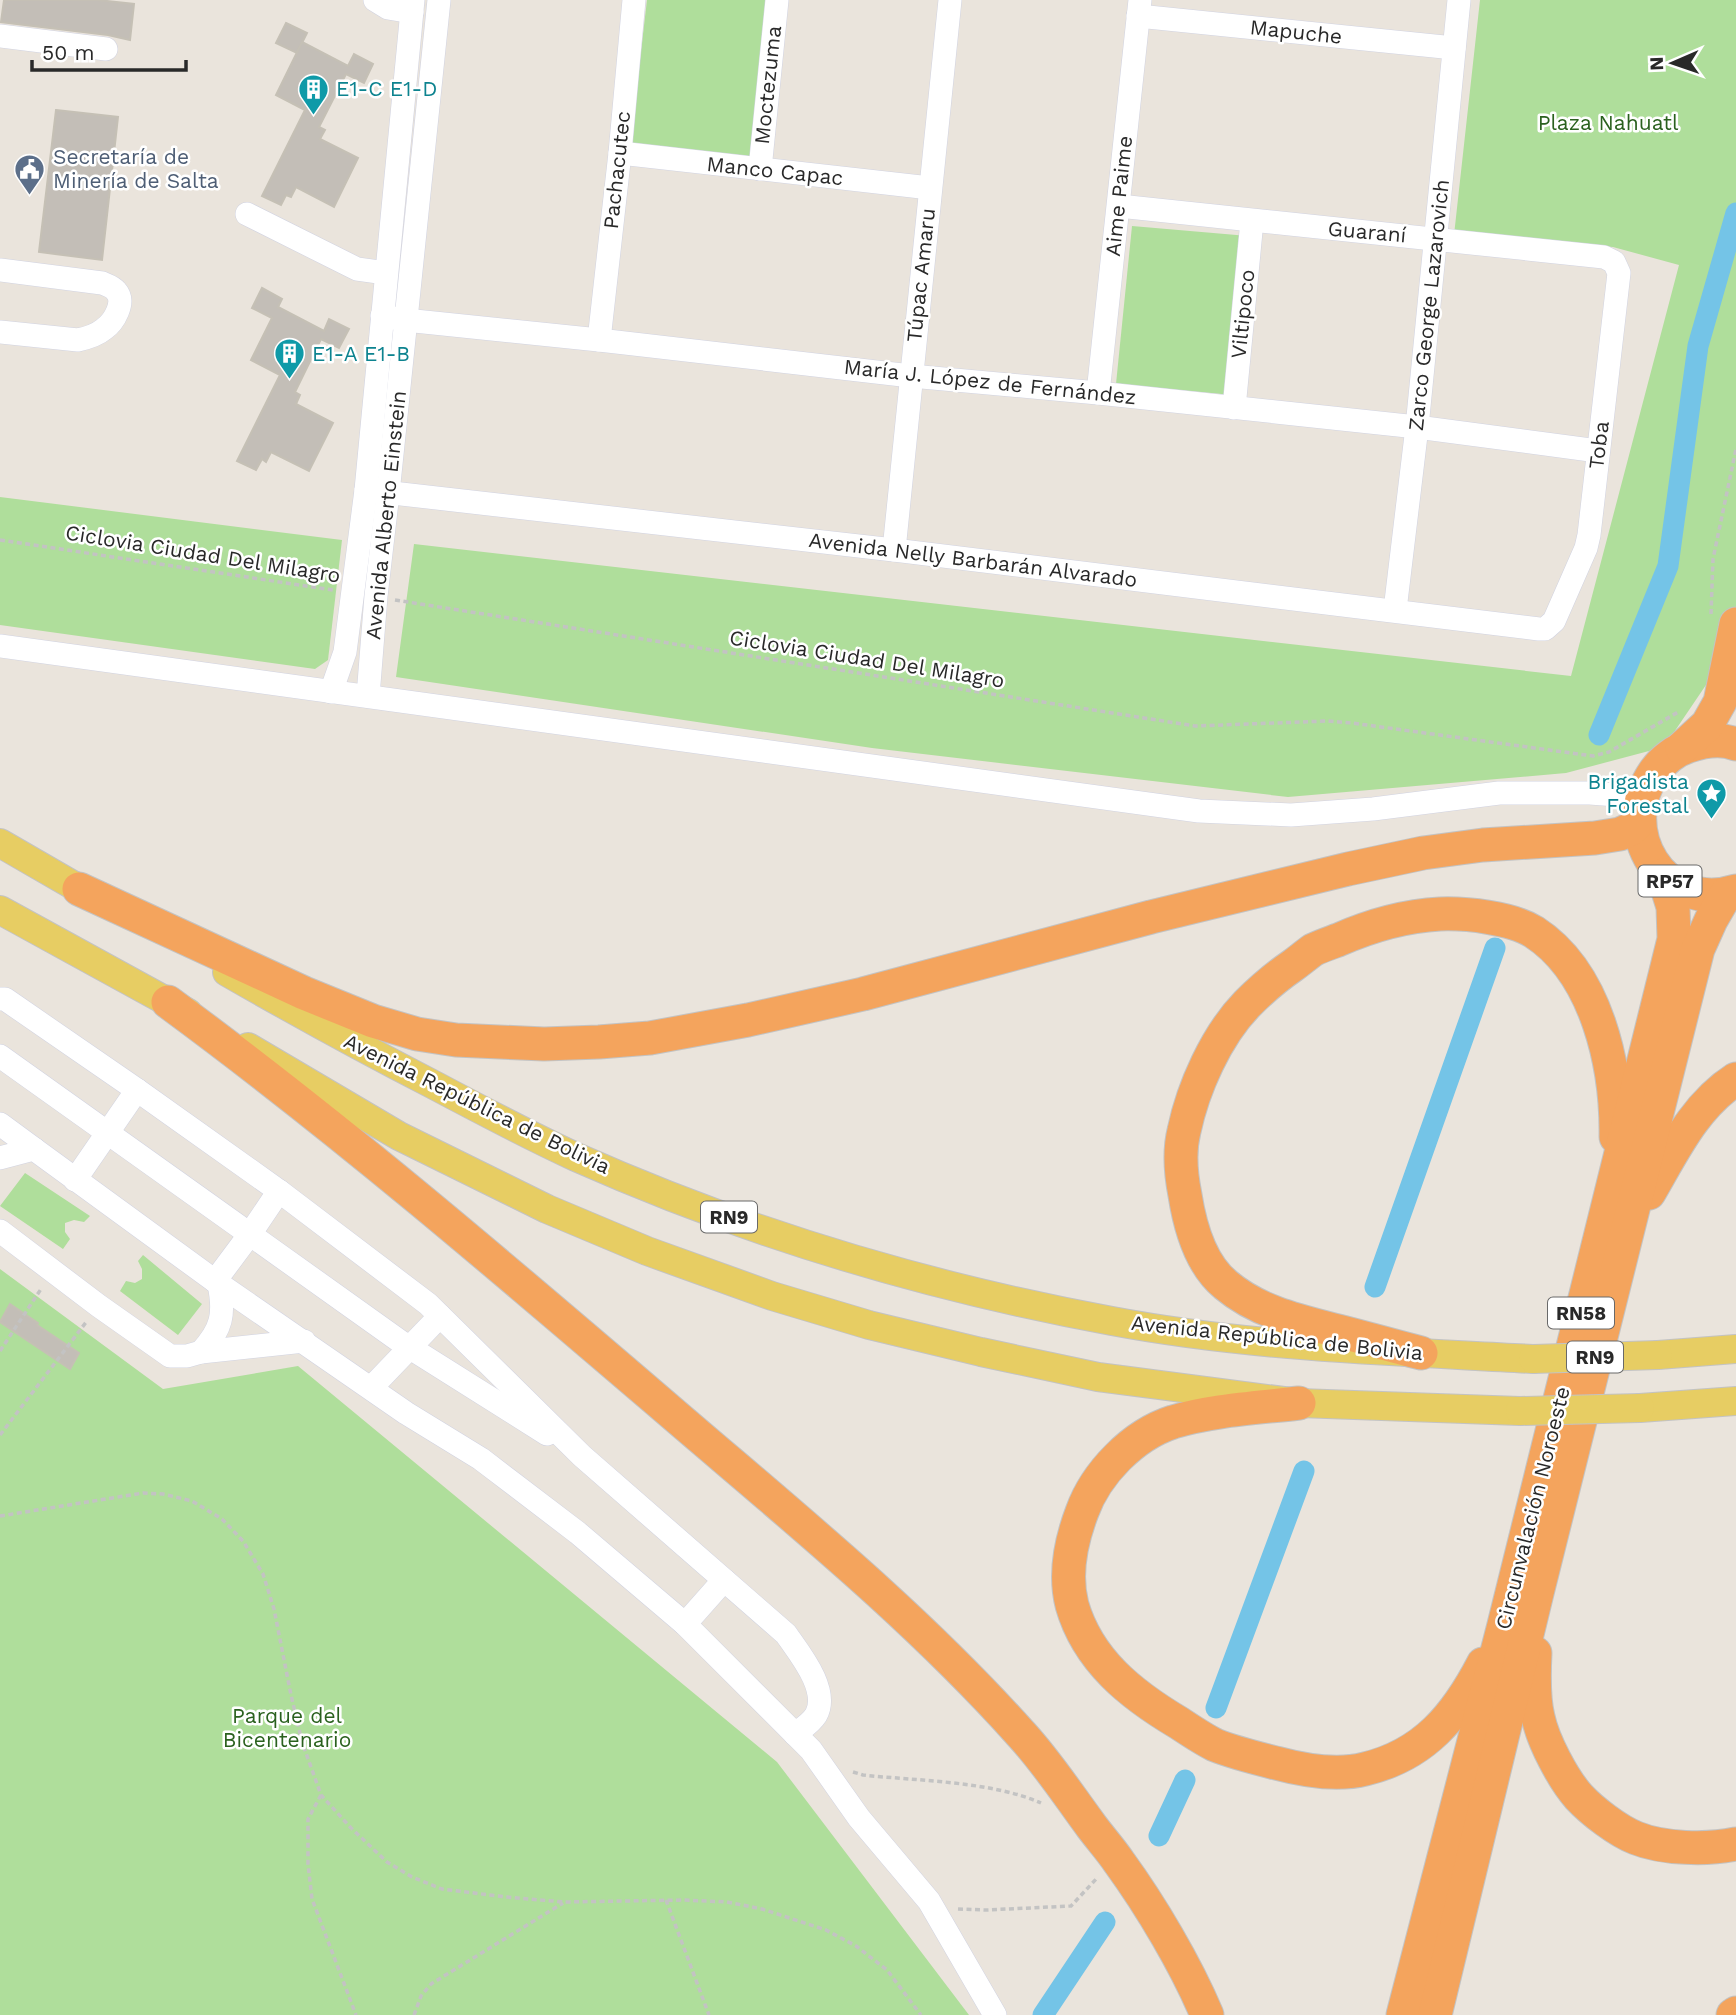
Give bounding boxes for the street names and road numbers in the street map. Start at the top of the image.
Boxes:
street label: Mapuche [1249,14,1343,49]
street label: Moctezuma [749,24,786,145]
street label: Pachacutec [598,110,635,230]
street label: Aime Paime [1100,134,1137,258]
street label: Manco Capac [705,151,845,190]
street label: Zarco George Lazarovich [1403,178,1454,432]
street label: Túpac Amaru [901,207,940,343]
street label: Guaraní [1327,216,1408,247]
street label: Viltipoco [1225,268,1260,360]
street label: María J. López de Fernández [843,354,1137,409]
street label: Avenida Alberto Einstein [360,389,411,641]
street label: Toba [1583,419,1614,470]
street label: Ciclovia Ciudad Del Milagro [64,519,342,588]
street label: Avenida Nelly Barbarán Alvarado [807,527,1139,592]
street label: Ciclovia Ciudad Del Milagro [728,624,1006,693]
road number: RP57 [1638,866,1702,897]
street label: Avenida República de Bolivia [340,1028,614,1179]
road number: RN9 [701,1202,757,1232]
road number: RN58 [1548,1298,1614,1329]
street label: Avenida República de Bolivia [1130,1310,1424,1365]
road number: RN9 [1567,1342,1623,1372]
street label: Circunvalación Noroeste [1490,1384,1575,1632]

